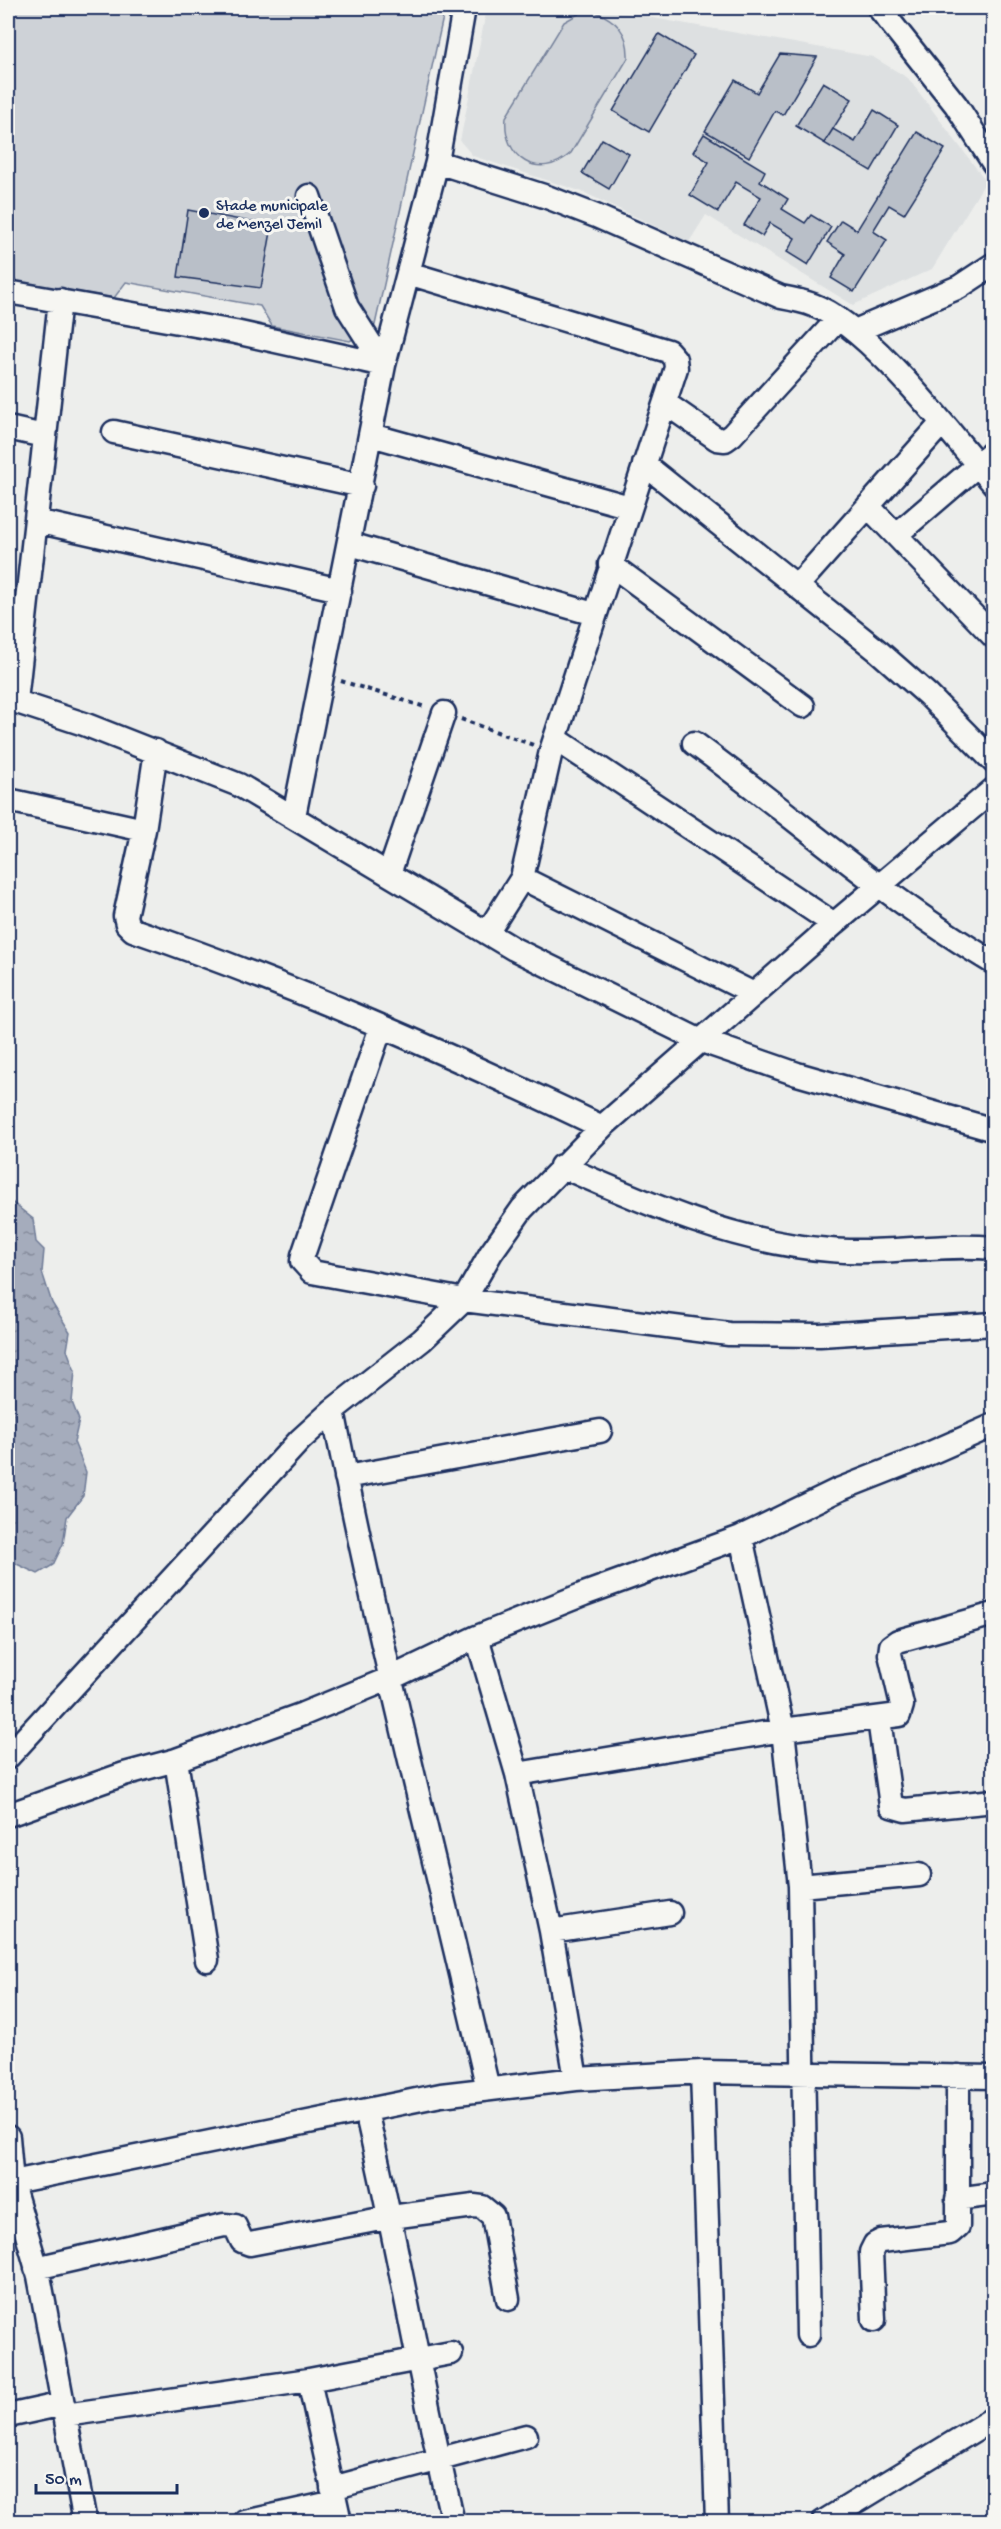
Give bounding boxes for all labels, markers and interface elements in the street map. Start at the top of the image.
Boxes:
place label: Stade municipale de Menzel Jemil [216,198,328,235]
marker: Stade municipale de Menzel Jemil [197,206,211,220]
scale bar [36,2457,177,2495]
text: 50 m [45,2470,82,2491]

